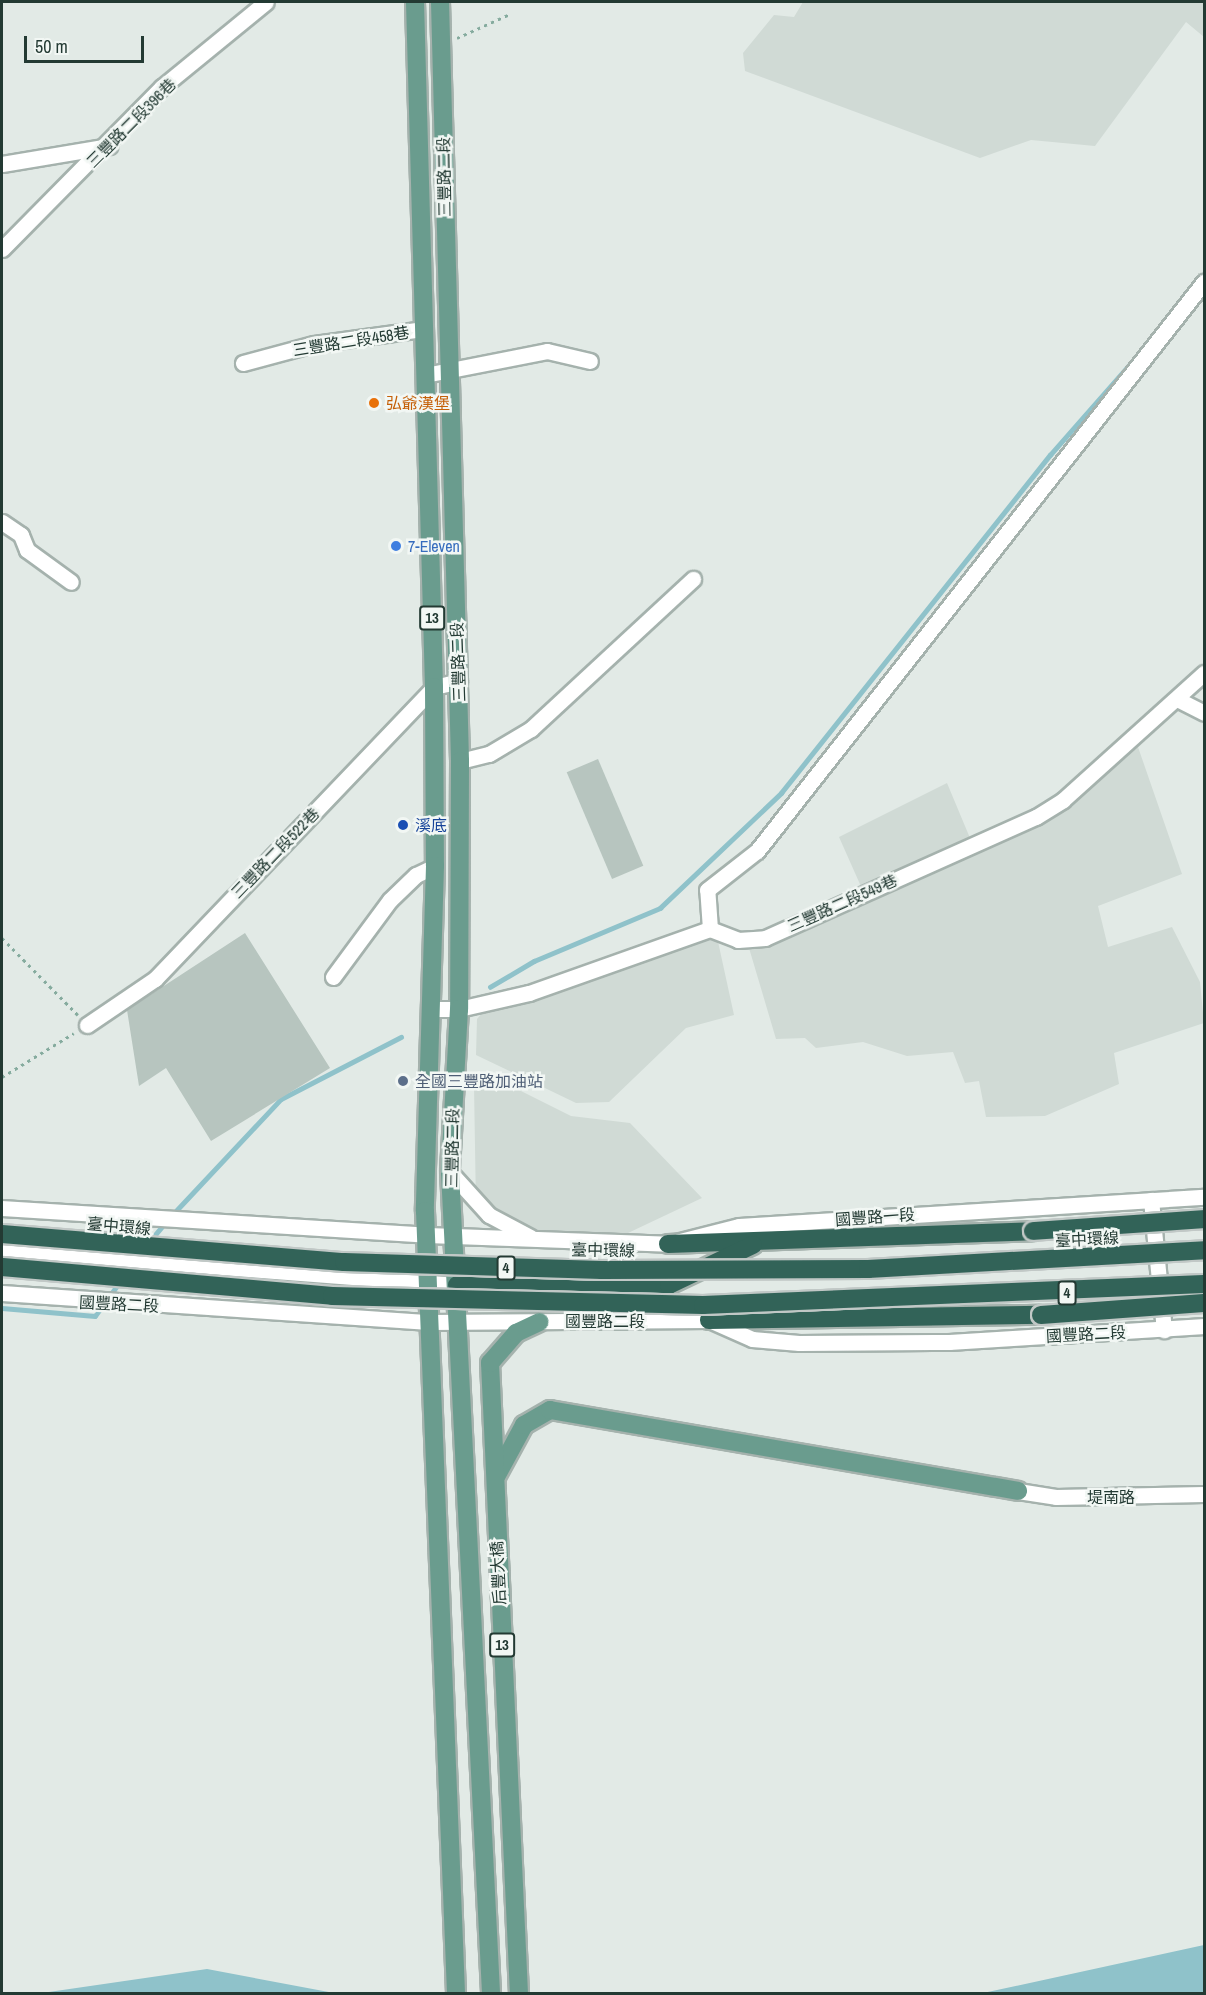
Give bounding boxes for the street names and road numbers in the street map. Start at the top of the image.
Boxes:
street label: 三豐路二段396巷 [83,75,179,171]
street label: 三豐路二段 [434,137,454,217]
street label: 三豐路二段458巷 [291,322,411,360]
road number: 13 [418,606,446,630]
street label: 三豐路二段 [447,622,469,702]
street label: 三豐路二段522巷 [227,804,323,902]
street label: 三豐路二段549巷 [784,870,900,936]
street label: 三豐路二段 [442,1108,462,1188]
street label: 國豐路一段 [834,1205,916,1229]
street label: 臺中環線 [86,1214,152,1238]
street label: 臺中環線 [1055,1228,1119,1250]
street label: 臺中環線 [571,1240,635,1260]
road number: 4 [496,1256,516,1280]
road number: 4 [1056,1281,1078,1305]
street label: 國豐路二段 [79,1292,159,1316]
street label: 國豐路二段 [565,1311,645,1331]
street label: 國豐路二段 [1046,1322,1126,1346]
street label: 堤南路 [1087,1487,1135,1507]
street label: 后豐大橋 [487,1541,509,1605]
road number: 13 [488,1633,516,1657]

